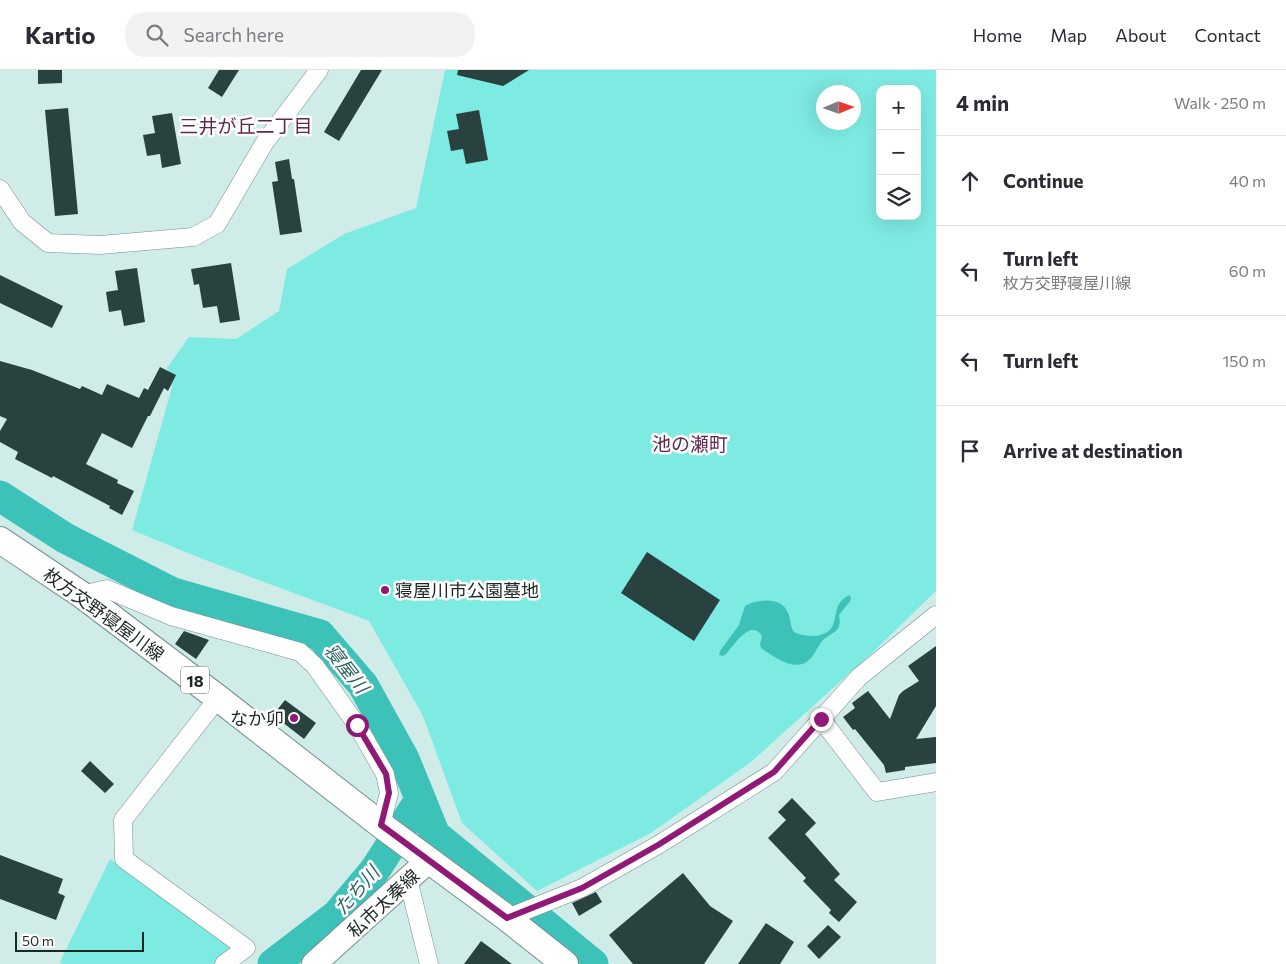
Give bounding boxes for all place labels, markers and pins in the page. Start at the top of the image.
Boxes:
place label: 寝屋川市公園墓地 [395,579,539,601]
marker: 寝屋川市公園墓地 [379,584,391,596]
place label: なか卯 [230,707,284,729]
marker: なか卯 [288,712,300,724]

